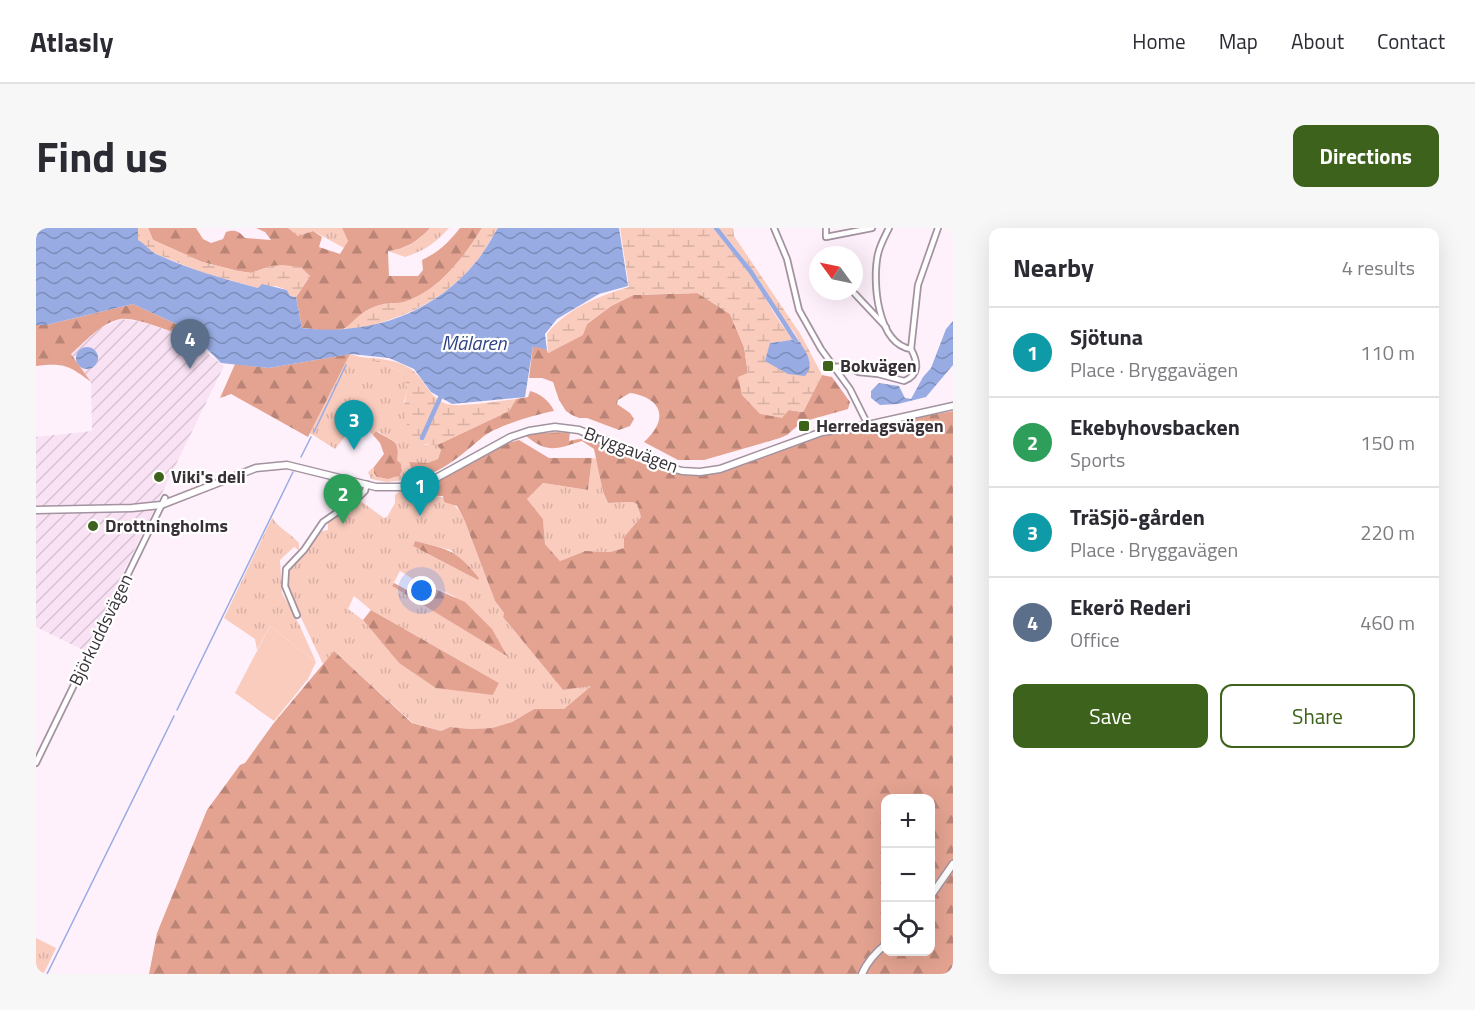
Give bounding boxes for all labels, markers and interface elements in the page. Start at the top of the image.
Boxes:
text: Atlasly [30,20,113,63]
text: Home [1132,25,1186,57]
text: Map [1219,25,1258,57]
text: About [1291,25,1344,57]
text: Contact [1377,25,1445,57]
text: Find us [36,124,168,188]
button: Directions [1293,125,1439,187]
north arrow [809,246,863,300]
text: Nearby [1013,248,1094,287]
text: 4 results [1342,252,1415,283]
pin: 4 [170,320,210,369]
text: Sjötuna [1070,320,1143,354]
water label: Mälaren [441,327,508,358]
text: 1 [1027,337,1038,368]
text: 110 m [1360,337,1415,368]
place label: Bokvägen [840,352,917,379]
text: Place · Bryggavägen [1070,354,1238,385]
marker: Bokvägen [821,359,835,373]
pin: 3 [334,400,374,450]
text: Ekebyhovsbacken [1070,410,1240,444]
place label: Herredagsvägen [816,412,944,439]
street label: Bryggavägen [580,419,682,480]
marker: Herredagsvägen [797,419,811,433]
text: 2 [1027,427,1038,458]
text: 150 m [1360,427,1415,458]
text: Sports [1070,444,1125,475]
place label: Viki's deli [171,463,246,490]
pin: 1 [400,466,440,516]
marker: Viki's deli [152,470,166,484]
pin: 2 [324,474,362,524]
text: TräSjö-gården [1070,500,1205,534]
place label: Drottningholms [105,512,228,539]
text: 3 [1027,517,1038,548]
text: 220 m [1360,517,1415,548]
marker: Drottningholms [86,519,100,533]
text: Place · Bryggavägen [1070,534,1238,565]
street label: Björkuddsvägen [62,569,139,690]
your location [407,576,436,605]
text: Ekerö Rederi [1070,590,1191,624]
text: 4 [1027,607,1038,638]
text: 460 m [1360,607,1415,638]
text: Office [1070,624,1120,655]
button: Save [1013,684,1208,748]
button: Share [1220,684,1415,748]
map controls [881,794,935,956]
button: + [881,794,935,848]
button: − [881,848,935,902]
button: locate [881,902,935,956]

